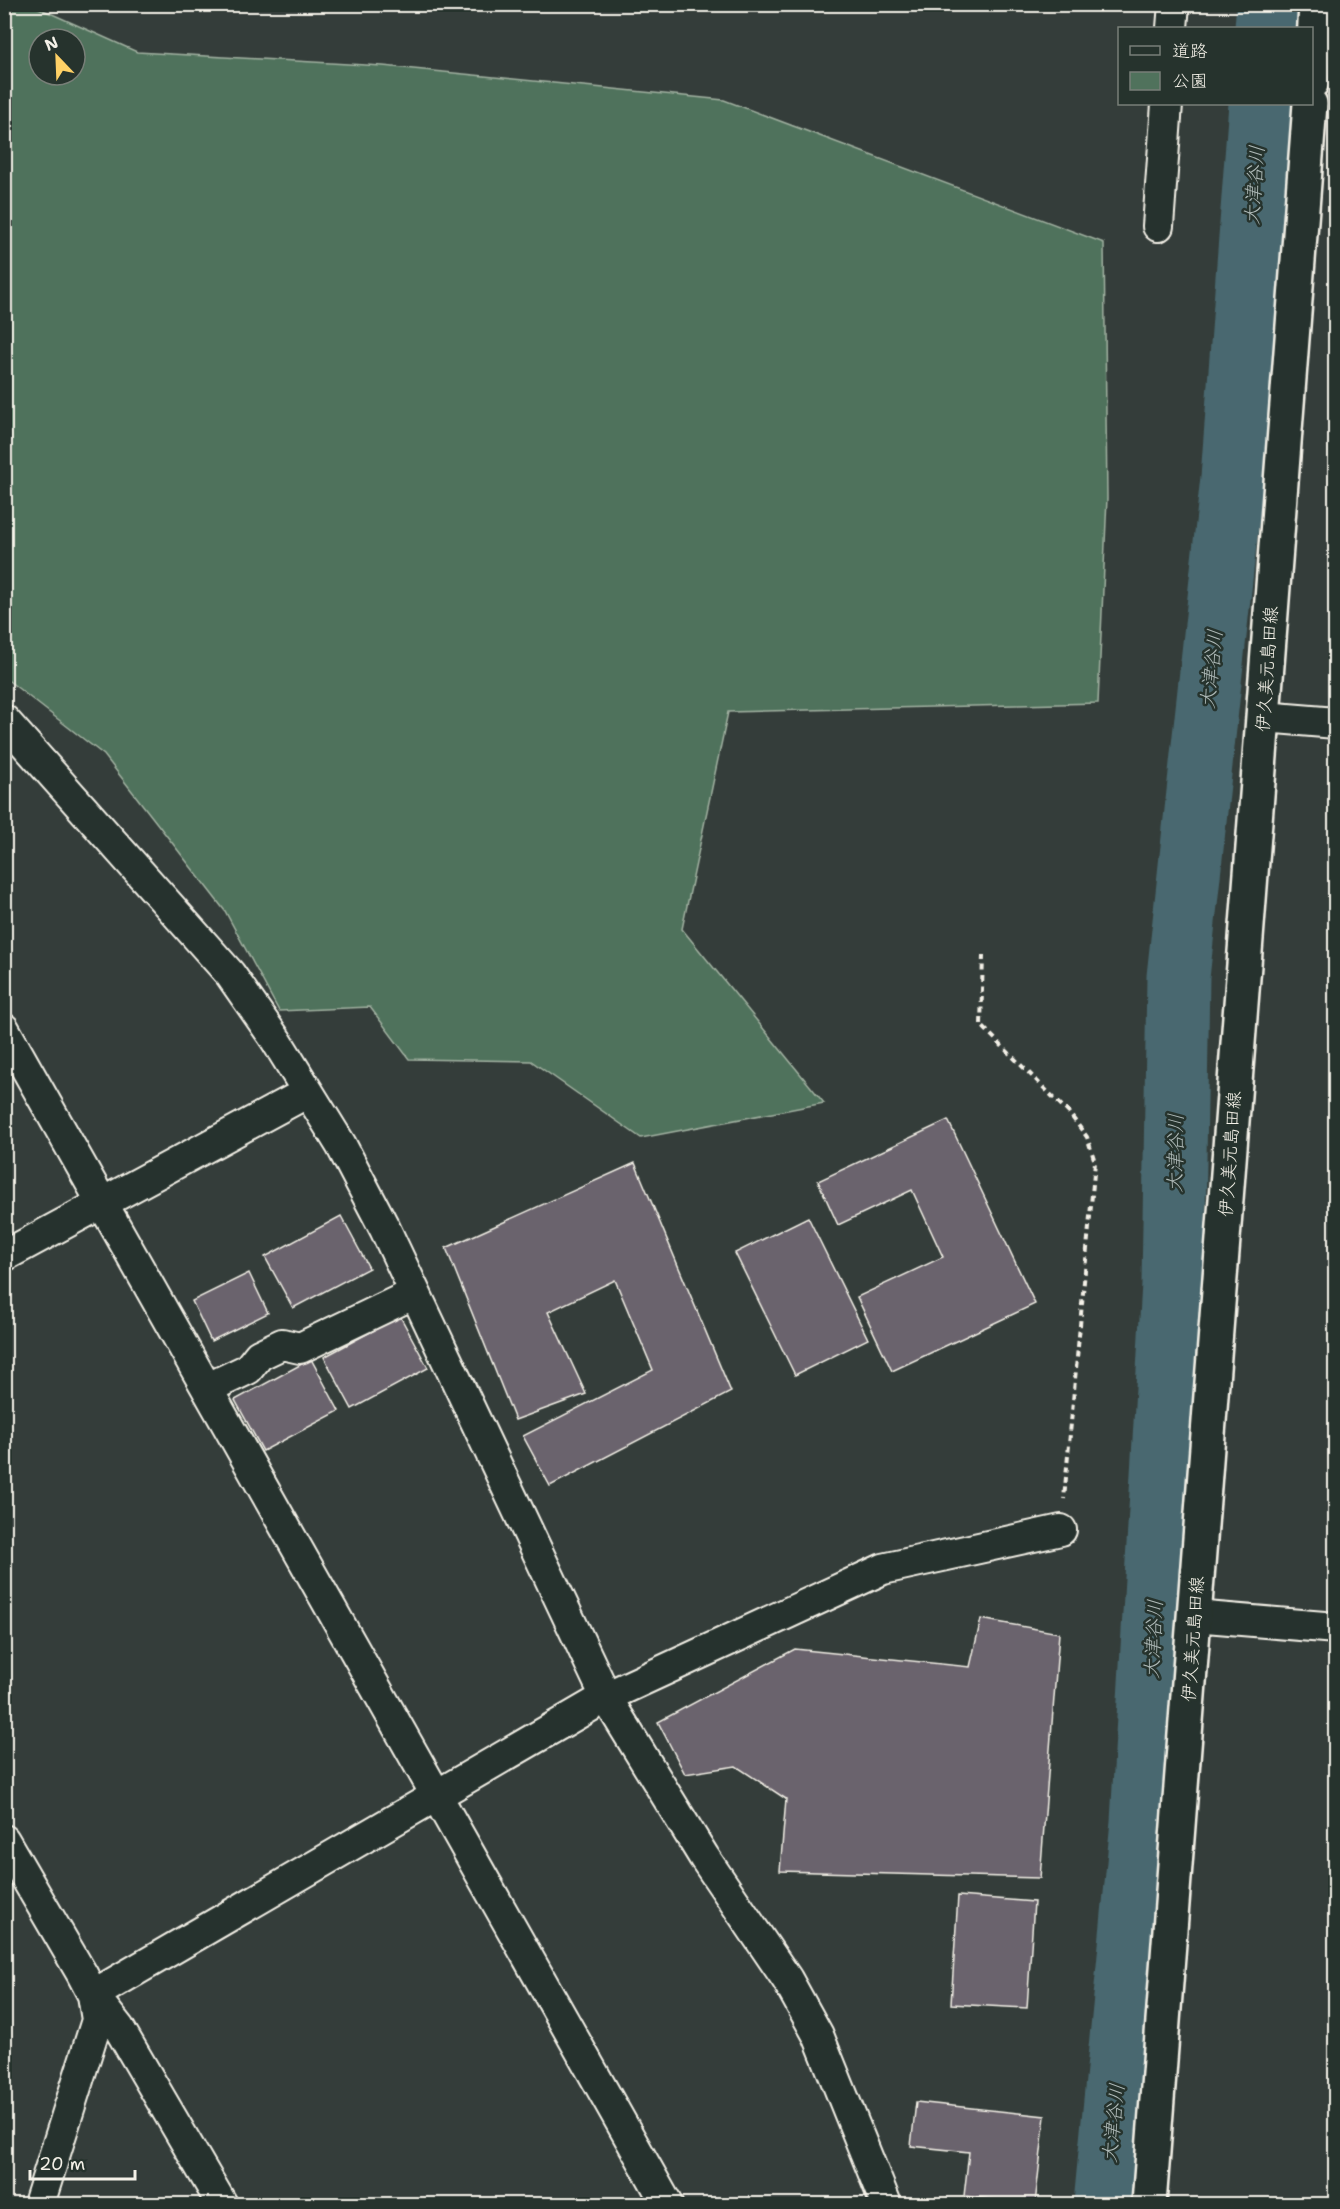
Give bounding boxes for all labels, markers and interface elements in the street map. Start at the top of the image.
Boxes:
north arrow [27,27,87,87]
legend [1118,27,1313,105]
text: N [41,32,61,56]
text: 道路 [1172,39,1208,63]
text: 公園 [1172,69,1208,93]
water label: 大津谷川 [1238,144,1270,226]
street label: 伊久美元島田線 [1251,605,1283,733]
water label: 大津谷川 [1194,628,1228,710]
street label: 伊久美元島田線 [1214,1090,1246,1218]
water label: 大津谷川 [1161,1113,1189,1193]
street label: 伊久美元島田線 [1177,1575,1209,1703]
water label: 大津谷川 [1138,1598,1168,1680]
water label: 大津谷川 [1096,2082,1130,2164]
scale bar [30,2143,135,2181]
text: 20 m [39,2152,85,2176]

